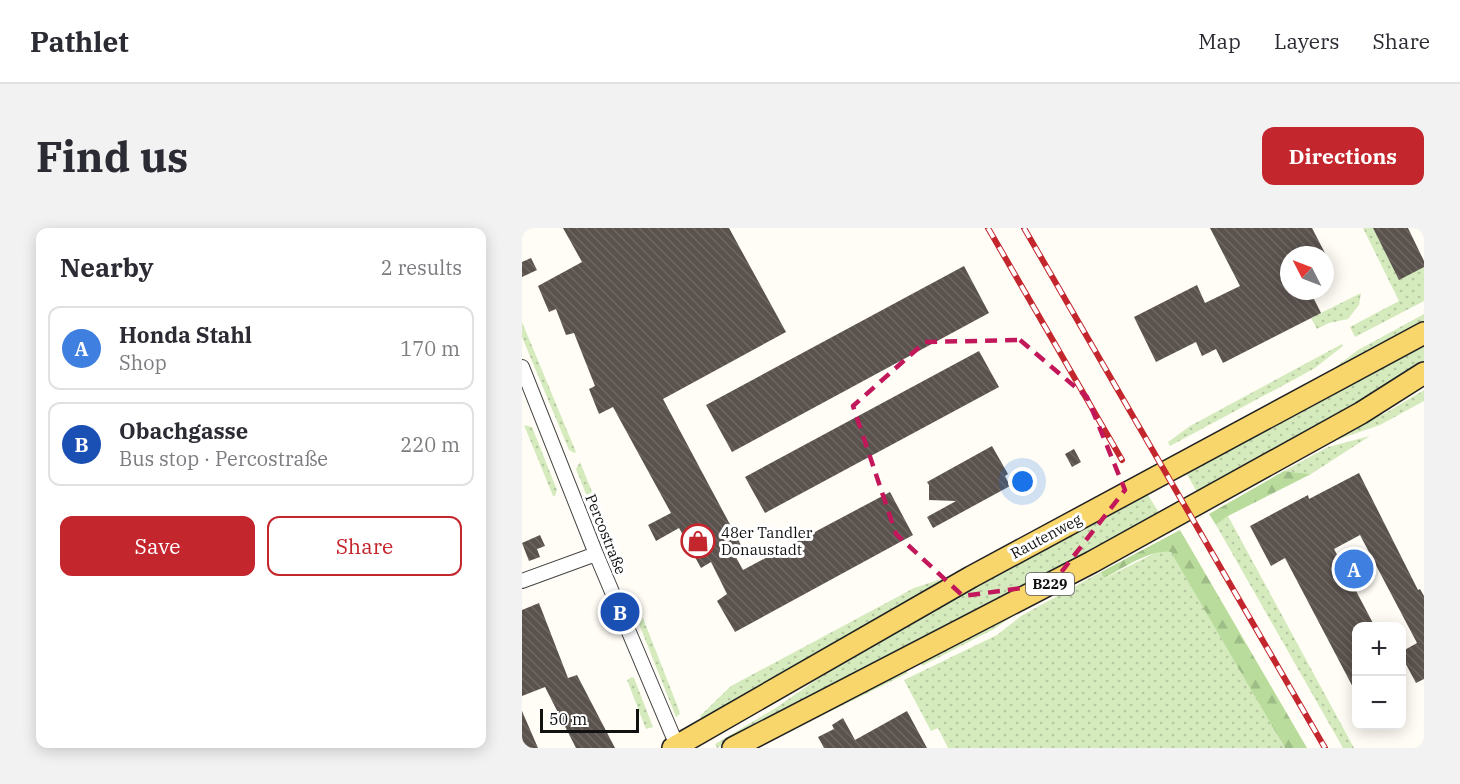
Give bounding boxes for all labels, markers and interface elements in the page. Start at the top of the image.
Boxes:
text: Pathlet [30,23,129,60]
text: Map [1198,27,1241,55]
text: Layers [1274,27,1340,55]
text: Share [1373,27,1430,55]
button: Directions [1262,127,1424,185]
text: Find us [36,129,188,184]
north arrow [1280,246,1334,300]
text: Nearby [60,250,154,284]
text: 2 results [381,254,462,281]
text: Honda Stahl [119,320,252,349]
text: A [75,335,88,362]
text: 170 m [400,335,460,362]
text: Shop [119,349,167,376]
text: Obachgasse [119,416,248,445]
text: B [74,431,89,458]
text: 220 m [400,431,460,458]
text: Bus stop · Percostraße [119,445,328,472]
your location [1008,467,1037,496]
street label: Percostraße [581,491,631,577]
street label: Rautenweg [1007,509,1085,563]
button: Save [60,516,255,576]
button: Share [267,516,462,576]
shop icon: 48er Tandler Donaustadt [680,523,716,559]
place label: 48er Tandler Donaustadt [721,523,813,559]
pin: A [1334,546,1374,592]
road number: B229 [1026,573,1074,595]
pin: B [600,590,640,634]
map controls [1352,622,1406,730]
button: + [1352,622,1406,676]
button: − [1352,676,1406,730]
scale bar [540,706,639,733]
text: 50 m [549,709,587,729]

